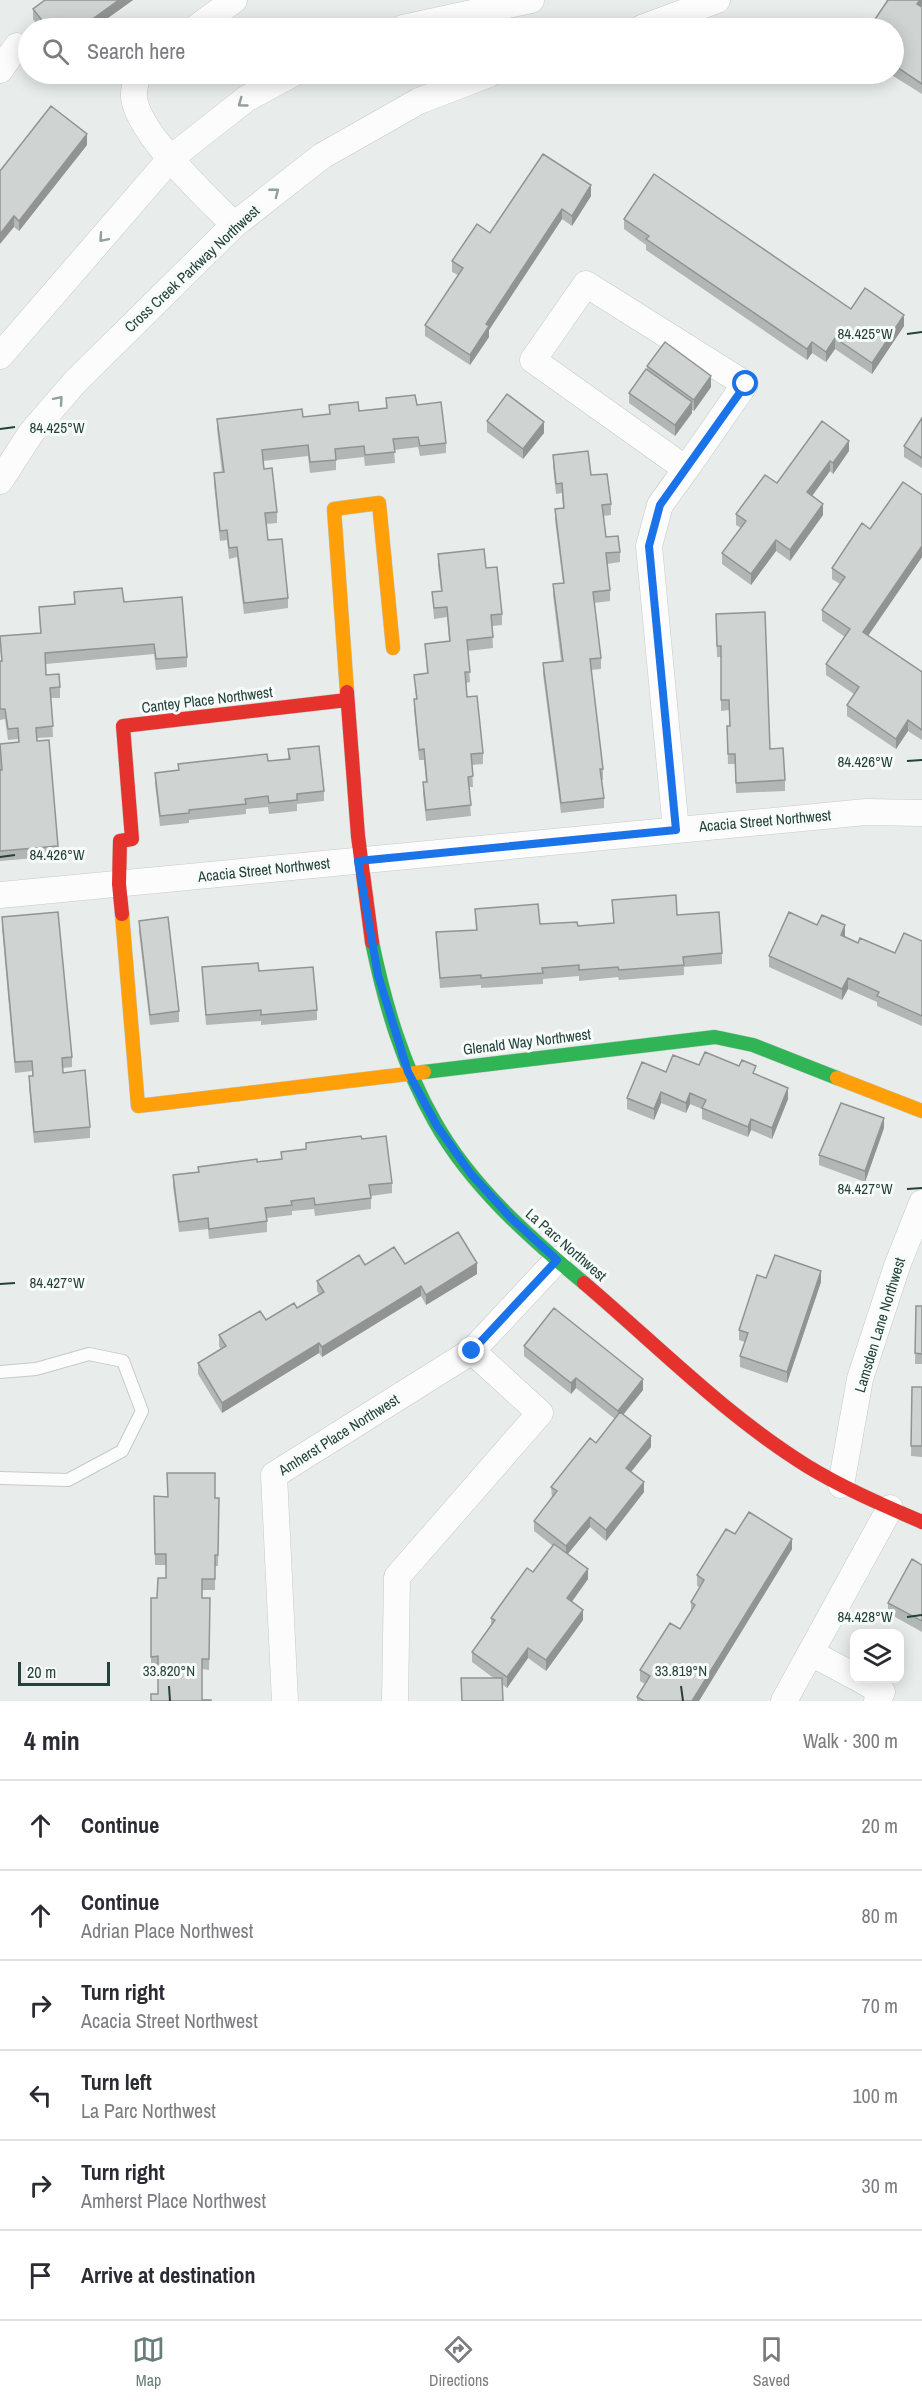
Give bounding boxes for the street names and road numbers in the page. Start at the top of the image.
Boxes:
street label: Cross Creek Parkway Northwest [120,200,264,337]
street label: Cantey Place Northwest [140,681,274,718]
street label: Acacia Street Northwest [697,804,833,837]
street label: Acacia Street Northwest [196,852,332,887]
street label: Glenald Way Northwest [462,1023,593,1060]
street label: La Parc Northwest [521,1204,612,1286]
street label: Lamsden Lane Northwest [849,1254,910,1395]
street label: Amherst Place Northwest [273,1389,404,1481]

